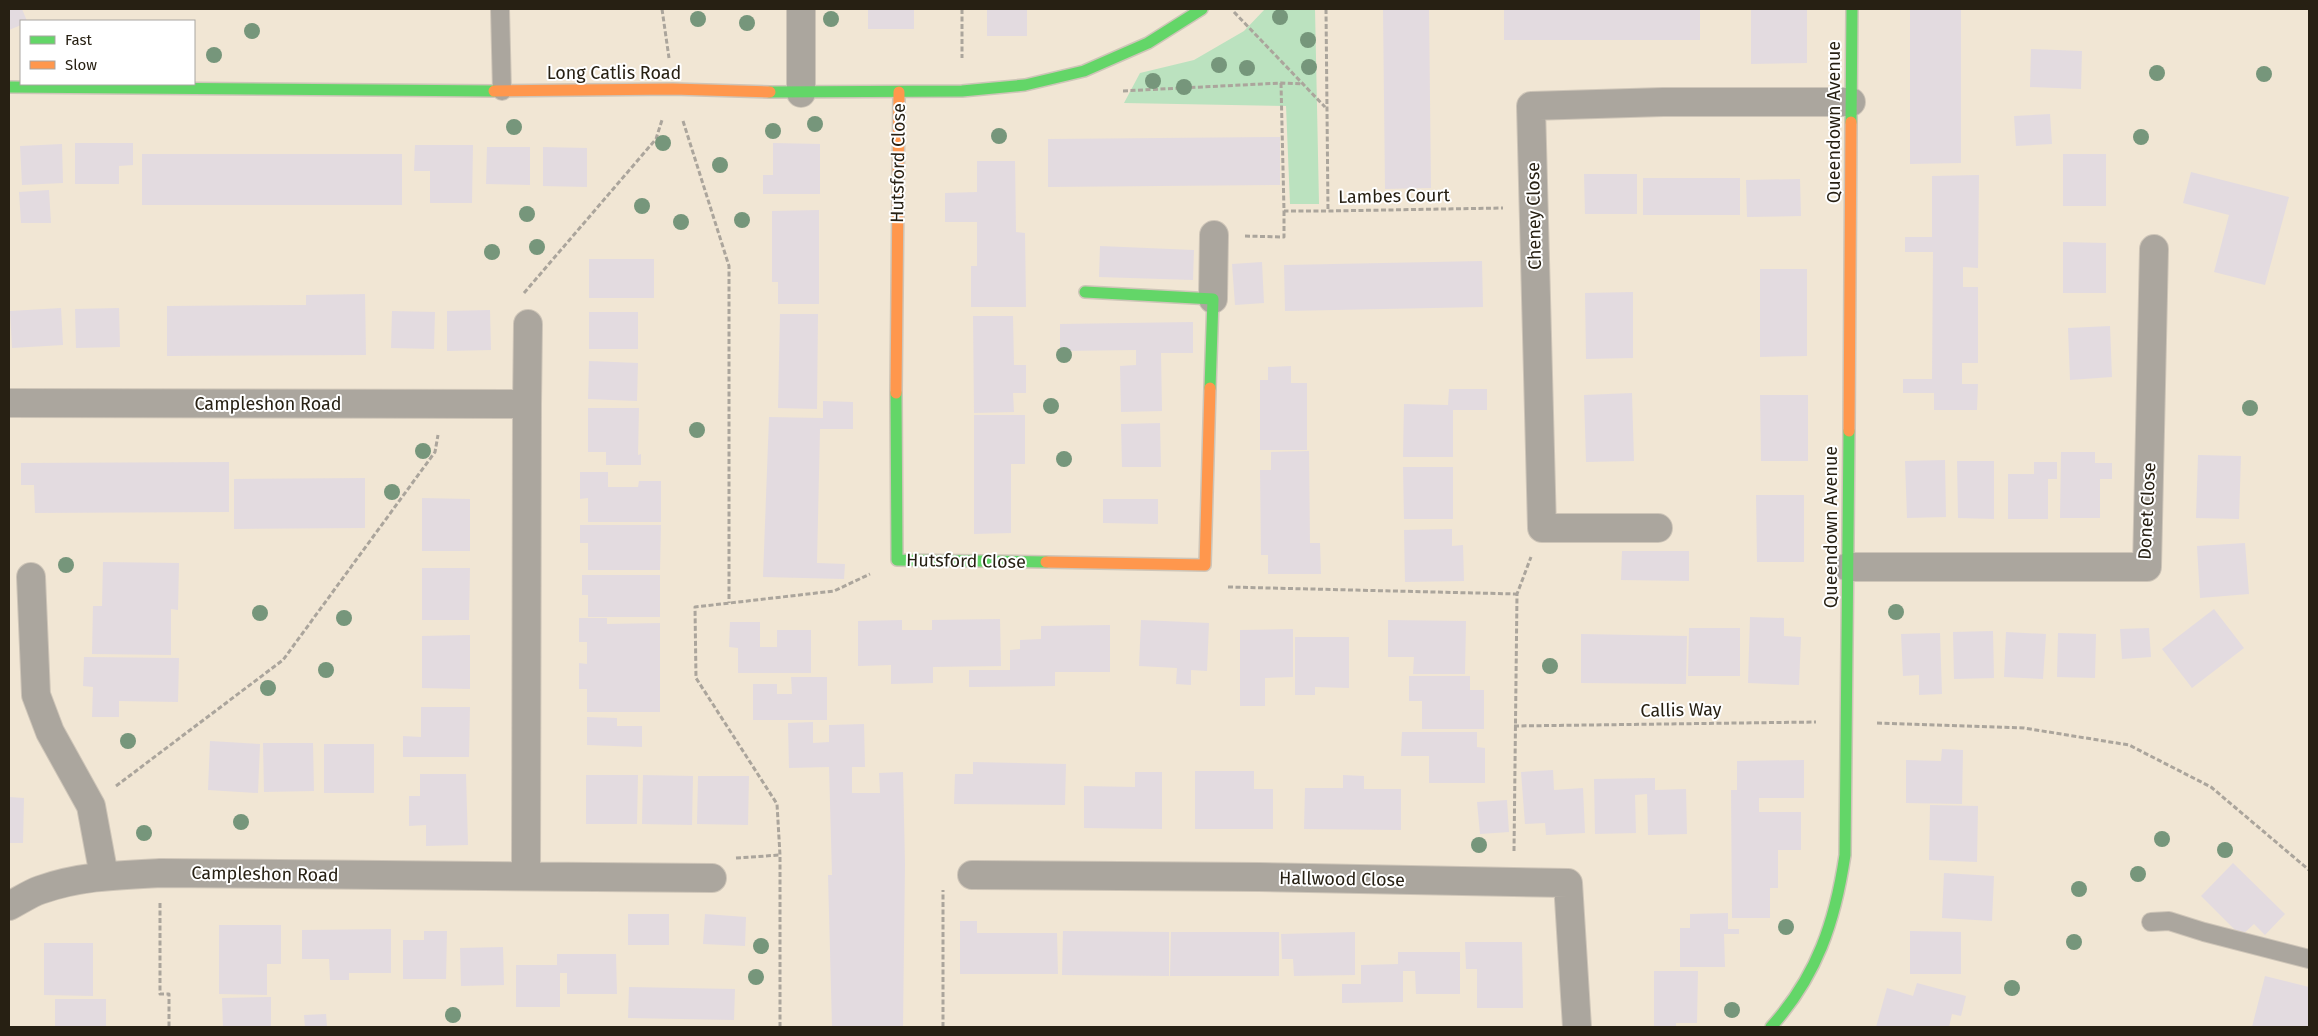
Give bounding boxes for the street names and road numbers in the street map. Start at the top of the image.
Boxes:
street label: Queendown Avenue [1823,41,1845,203]
street label: Long Catlis Road [547,62,681,84]
street label: Hutsford Close [886,103,910,223]
street label: Cheney Close [1522,162,1546,270]
street label: Lambes Court [1338,184,1451,208]
street label: Campleshon Road [194,393,342,415]
street label: Queendown Avenue [1820,446,1842,608]
street label: Donet Close [2133,462,2161,560]
street label: Hutsford Close [906,549,1026,573]
street label: Callis Way [1640,698,1722,722]
street label: Campleshon Road [191,862,339,886]
street label: Hallwood Close [1279,867,1405,891]

